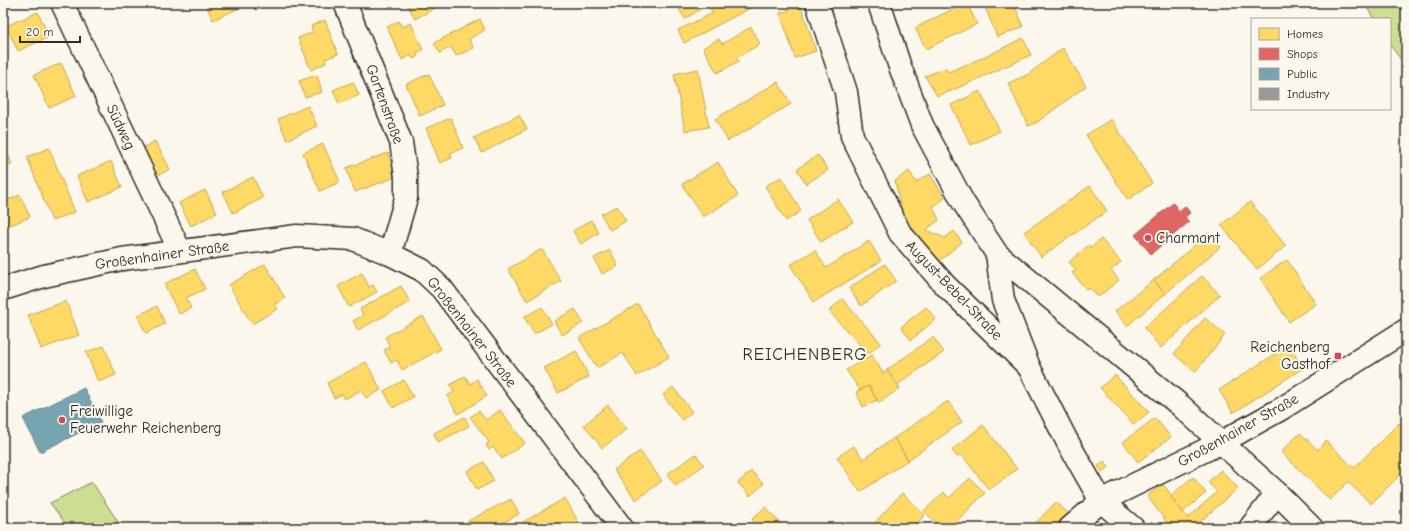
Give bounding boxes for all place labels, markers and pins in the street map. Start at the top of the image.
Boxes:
place label: Charmant [1156,229,1220,247]
marker: Charmant [1143,233,1153,243]
place label: Reichenberg Gasthof [1250,338,1331,373]
marker: Reichenberg Gasthof [1333,351,1343,361]
place label: Freiwillige Feuerwehr Reichenberg [70,402,221,437]
marker: Freiwillige Feuerwehr Reichenberg [57,415,67,425]

